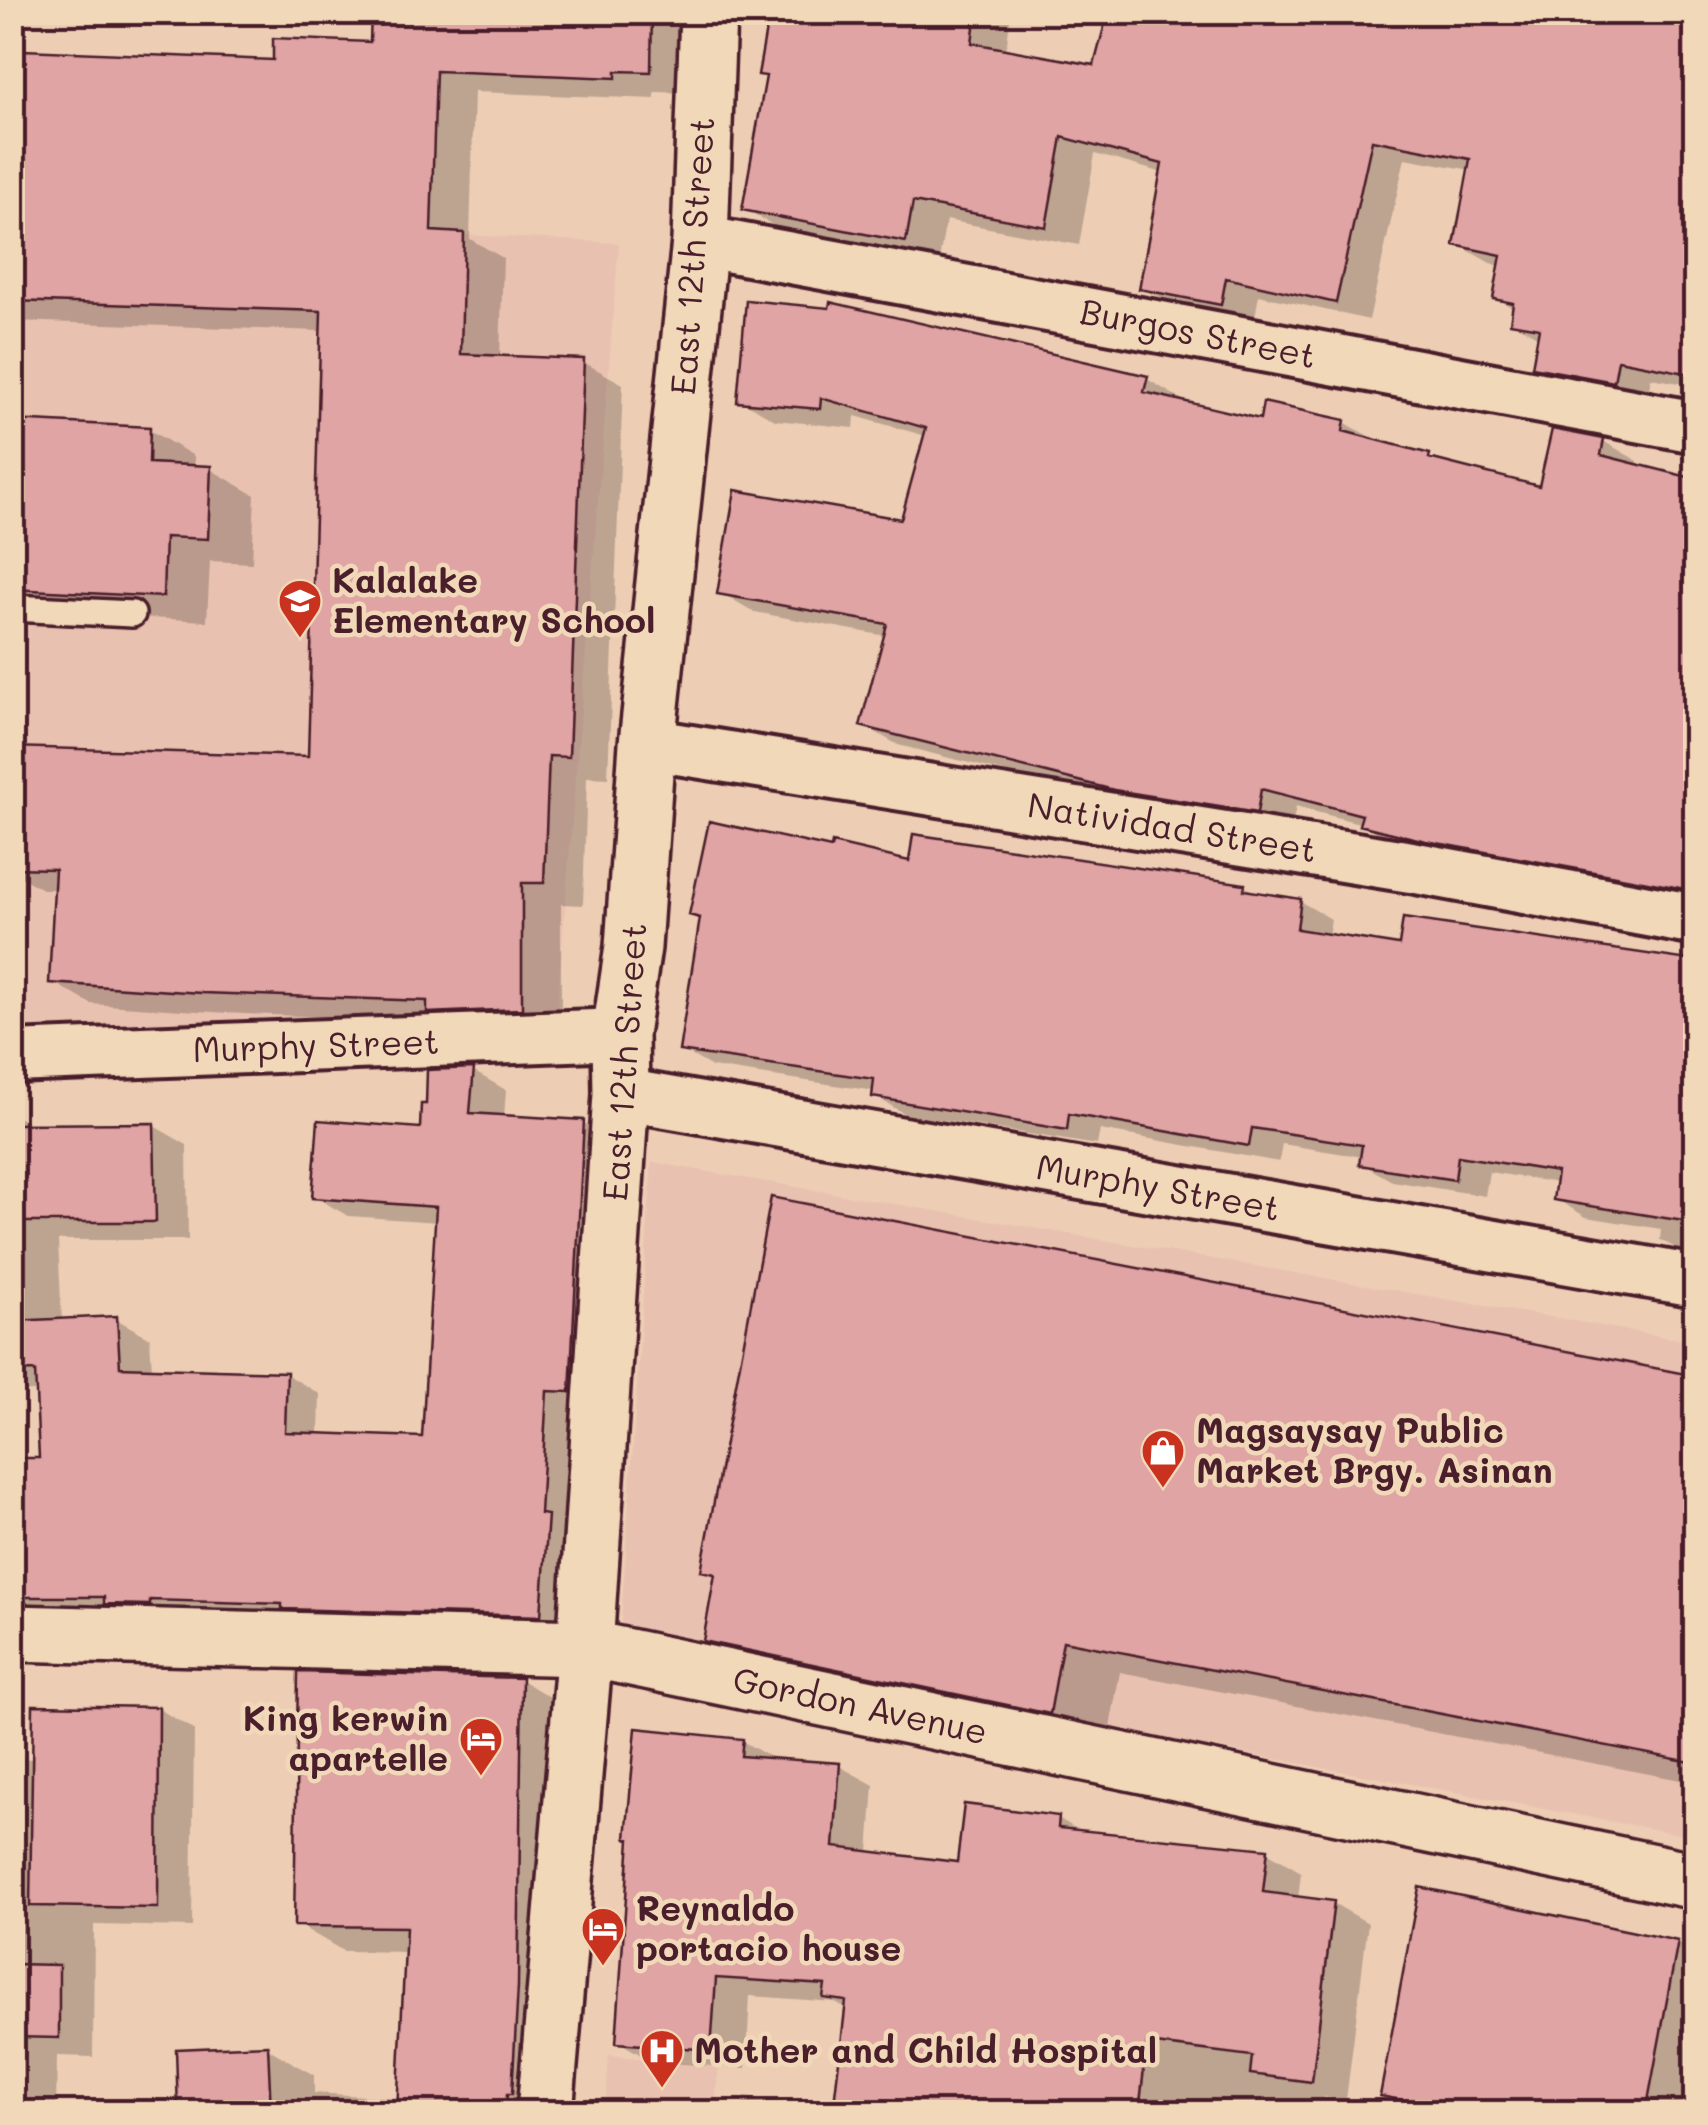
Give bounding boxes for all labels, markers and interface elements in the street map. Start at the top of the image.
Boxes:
street label: East 12th Street [658,115,724,396]
street label: Burgos Street [1077,287,1320,377]
place label: Kalalake Elementary School [332,556,655,642]
school or university icon: Kalalake Elementary School [277,578,323,639]
street label: Natividad Street [1025,780,1320,872]
street label: East 12th Street [590,921,656,1202]
street label: Murphy Street [192,1017,440,1071]
street label: Murphy Street [1033,1142,1284,1230]
place label: Magsaysay Public Market Brgy. Asinan [1196,1406,1552,1492]
shop icon: Magsaysay Public Market Brgy. Asinan [1140,1428,1186,1489]
street label: Gordon Avenue [729,1655,992,1753]
place label: King kerwin apartelle [243,1694,448,1780]
hotel icon: King kerwin apartelle [458,1716,504,1777]
place label: Reynaldo portacio house [636,1884,901,1970]
hotel icon: Reynaldo portacio house [580,1906,626,1967]
place label: Mother and Child Hospital [694,2026,1157,2072]
hospital icon: Mother and Child Hospital [639,2028,685,2089]

